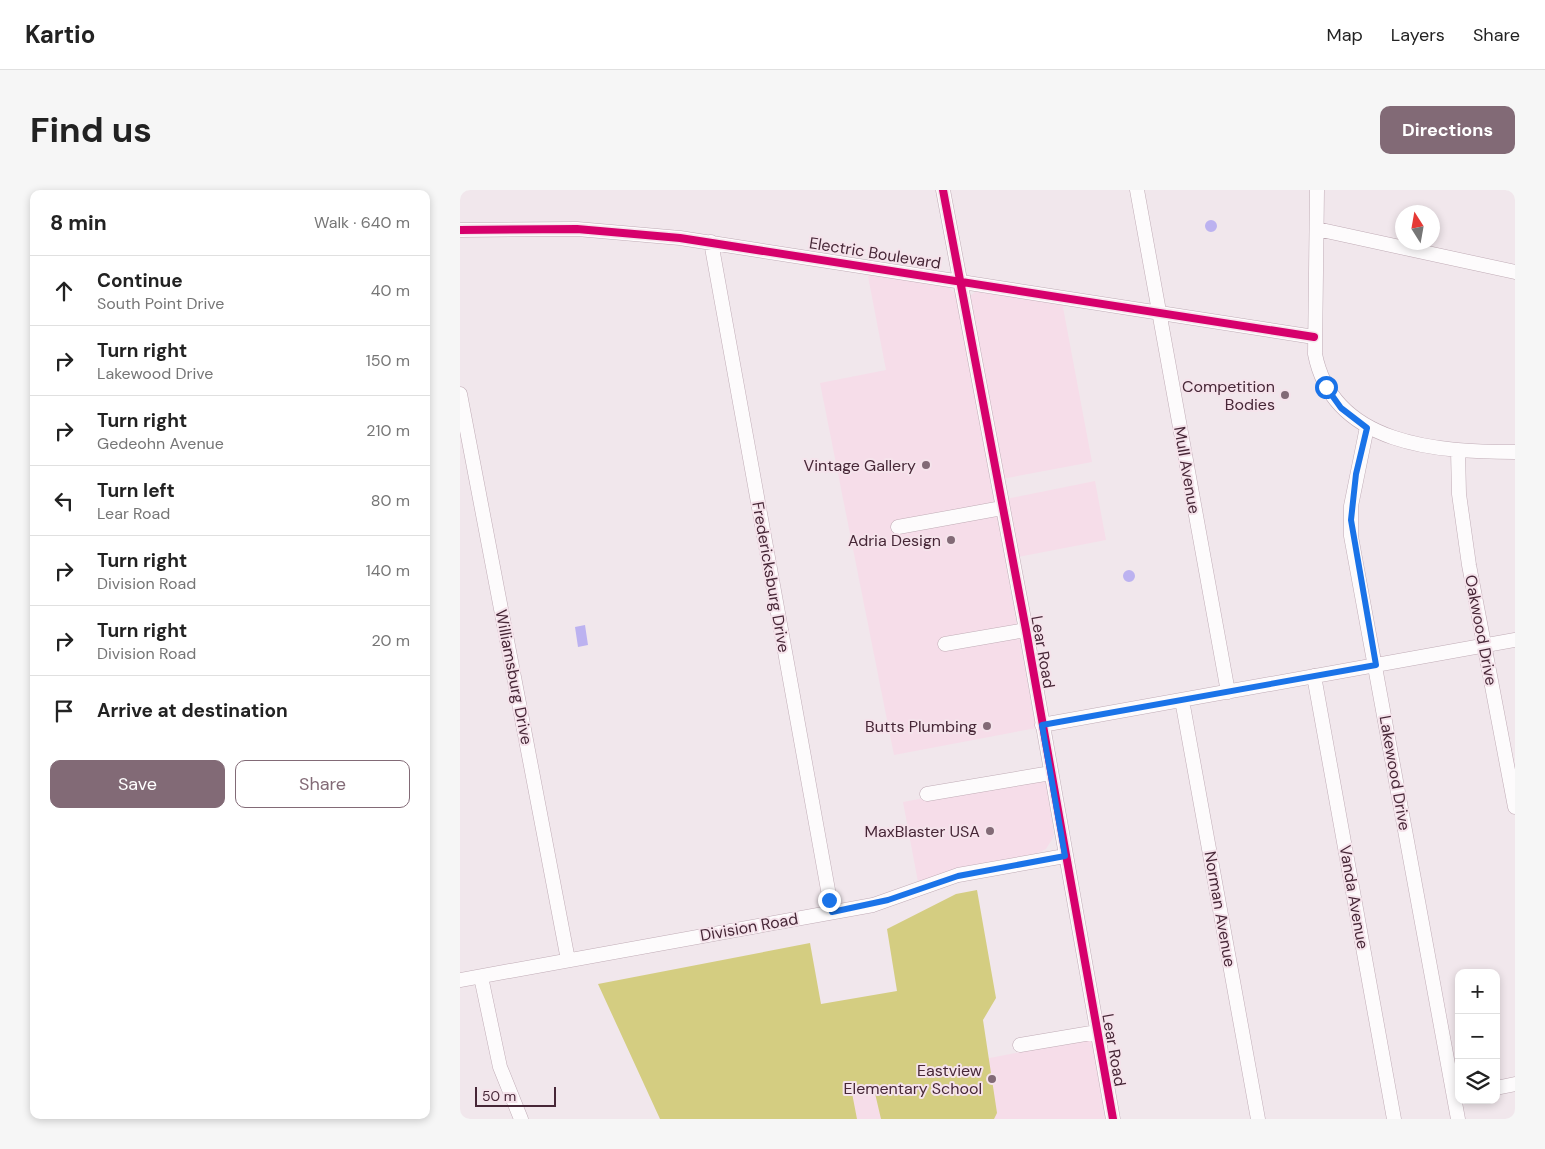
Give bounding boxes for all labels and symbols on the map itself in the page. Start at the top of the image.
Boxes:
north arrow [1395,205,1440,250]
street label: Electric Boulevard [808,232,942,274]
place label: Competition Bodies [1182,376,1275,415]
route start [1315,376,1338,399]
marker: Competition Bodies [1279,389,1291,401]
street label: Mull Avenue [1169,425,1205,515]
place label: Vintage Gallery [803,455,916,476]
marker: Vintage Gallery [920,459,932,471]
street label: Fredericksburg Drive [747,500,795,654]
place label: Adria Design [848,530,941,551]
marker: Adria Design [945,534,957,546]
street label: Oakwood Drive [1460,573,1502,687]
street label: Williamsburg Drive [491,608,537,746]
street label: Lear Road [1026,614,1060,690]
street label: Lakewood Drive [1375,714,1415,832]
place label: Butts Plumbing [865,716,977,737]
marker: Butts Plumbing [981,720,993,732]
place label: MaxBlaster USA [865,821,980,842]
marker: MaxBlaster USA [984,825,996,837]
street label: Vanda Avenue [1335,843,1373,951]
street label: Norman Avenue [1199,849,1241,969]
route end [818,889,841,912]
street label: Division Road [698,908,800,946]
street label: Lear Road [1097,1012,1131,1088]
place label: Eastview Elementary School [844,1060,982,1099]
marker: Eastview Elementary School [986,1073,998,1085]
scale bar [475,1084,556,1107]

